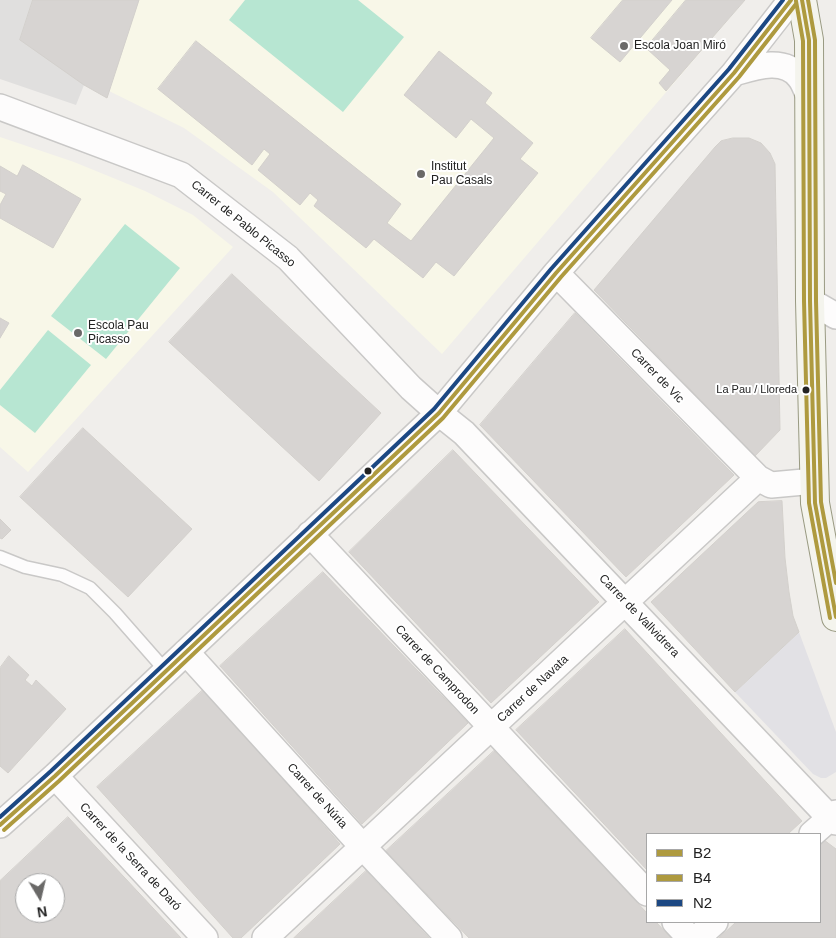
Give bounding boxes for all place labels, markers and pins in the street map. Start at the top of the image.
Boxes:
place label: Escola Joan Miró [634,39,726,53]
marker: Escola Joan Miró [618,40,630,52]
place label: Institut Pau Casals [431,160,492,188]
marker: Institut Pau Casals [415,168,427,180]
place label: Escola Pau Picasso [88,319,149,347]
marker: Escola Pau Picasso [72,327,84,339]
place label: La Pau / Lloreda [716,383,797,397]
marker: La Pau / Lloreda [801,385,811,395]
unlabelled marker [363,466,373,476]

